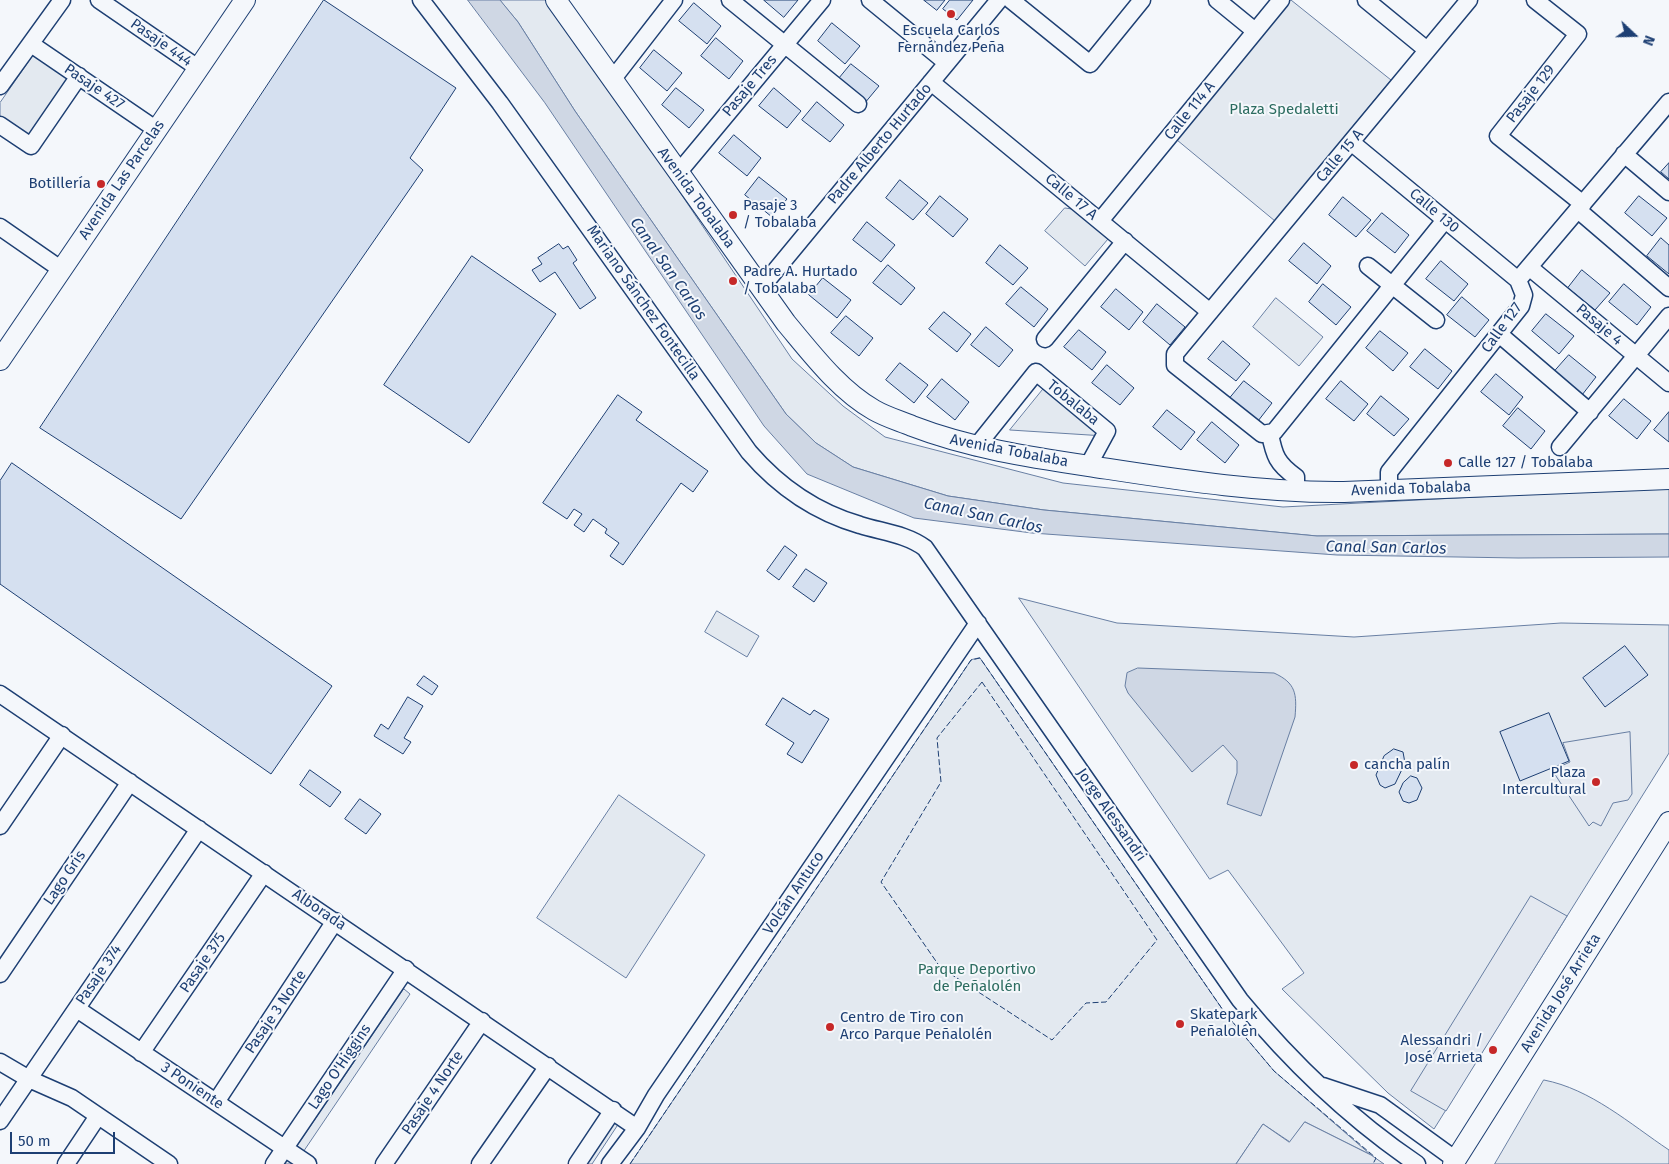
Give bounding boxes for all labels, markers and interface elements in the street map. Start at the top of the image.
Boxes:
marker: Escuela Carlos Fernández Peña [945,8,957,20]
north arrow [1609,10,1659,60]
street label: Pasaje 444 [127,15,195,71]
place label: Escuela Carlos Fernández Peña [897,22,1005,57]
text: N [1639,33,1658,48]
street label: Pasaje Tres [719,52,781,120]
street label: Pasaje 427 [60,60,128,114]
street label: Pasaje 129 [1503,61,1559,127]
street label: Calle 114 A [1161,78,1219,144]
street label: Padre Alberto Hurtado [824,80,936,208]
park label: Plaza Spedaletti [1229,101,1339,119]
street label: Avenida Las Parcelas [75,117,169,243]
street label: Calle 15 A [1313,126,1367,186]
street label: Avenida Tobalaba [653,144,739,252]
street label: Calle 17 A [1041,170,1101,224]
place label: Botillería [28,175,91,193]
marker: Botillería [95,178,107,190]
street label: Calle 130 [1405,185,1463,237]
place label: Pasaje 3 / Tobalaba [743,197,817,232]
marker: Pasaje 3 / Tobalaba [727,209,739,221]
water label: Canal San Carlos [625,214,711,324]
street label: Mariano Sánchez Fontecilla [583,222,703,384]
place label: Padre A. Hurtado / Tobalaba [743,263,858,298]
marker: Padre A. Hurtado / Tobalaba [727,275,739,287]
street label: Calle 127 [1478,299,1526,357]
street label: Pasaje 4 [1572,300,1626,350]
street label: Tobalaba [1043,377,1103,429]
street label: Avenida Tobalaba [948,431,1070,471]
place label: Calle 127 / Tobalaba [1458,454,1593,472]
marker: Calle 127 / Tobalaba [1442,457,1454,469]
street label: Avenida Tobalaba [1351,478,1471,500]
water label: Canal San Carlos [922,494,1044,538]
water label: Canal San Carlos [1325,537,1447,559]
place label: cancha palín [1364,756,1450,774]
marker: cancha palín [1348,759,1360,771]
place label: Plaza Intercultural [1502,764,1586,799]
street label: Jorge Alessandri [1072,765,1150,865]
marker: Plaza Intercultural [1590,776,1602,788]
street label: Lago Gris [40,847,90,909]
street label: Volcán Antuco [760,848,828,938]
street label: Alborada [289,885,349,935]
street label: Pasaje 375 [176,930,230,996]
street label: Avenida José Arrieta [1517,930,1605,1056]
street label: Pasaje 374 [72,942,126,1008]
park label: Parque Deportivo de Peñalolén [918,961,1036,996]
street label: Pasaje 3 Norte [241,967,311,1057]
place label: Skatepark Peñalolén [1190,1006,1258,1041]
place label: Centro de Tiro con Arco Parque Peñalolén [840,1009,992,1044]
marker: Skatepark Peñalolén [1174,1018,1186,1030]
street label: Lago O'Higgins [305,1021,375,1113]
marker: Centro de Tiro con Arco Parque Peñalolén [824,1021,836,1033]
place label: Alessandri / José Arrieta [1400,1032,1483,1067]
marker: Alessandri / José Arrieta [1487,1044,1499,1056]
street label: Pasaje 4 Norte [398,1048,468,1138]
street label: 3 Poniente [157,1058,227,1114]
scale bar [12,1122,118,1154]
text: 50 m [18,1132,51,1150]

